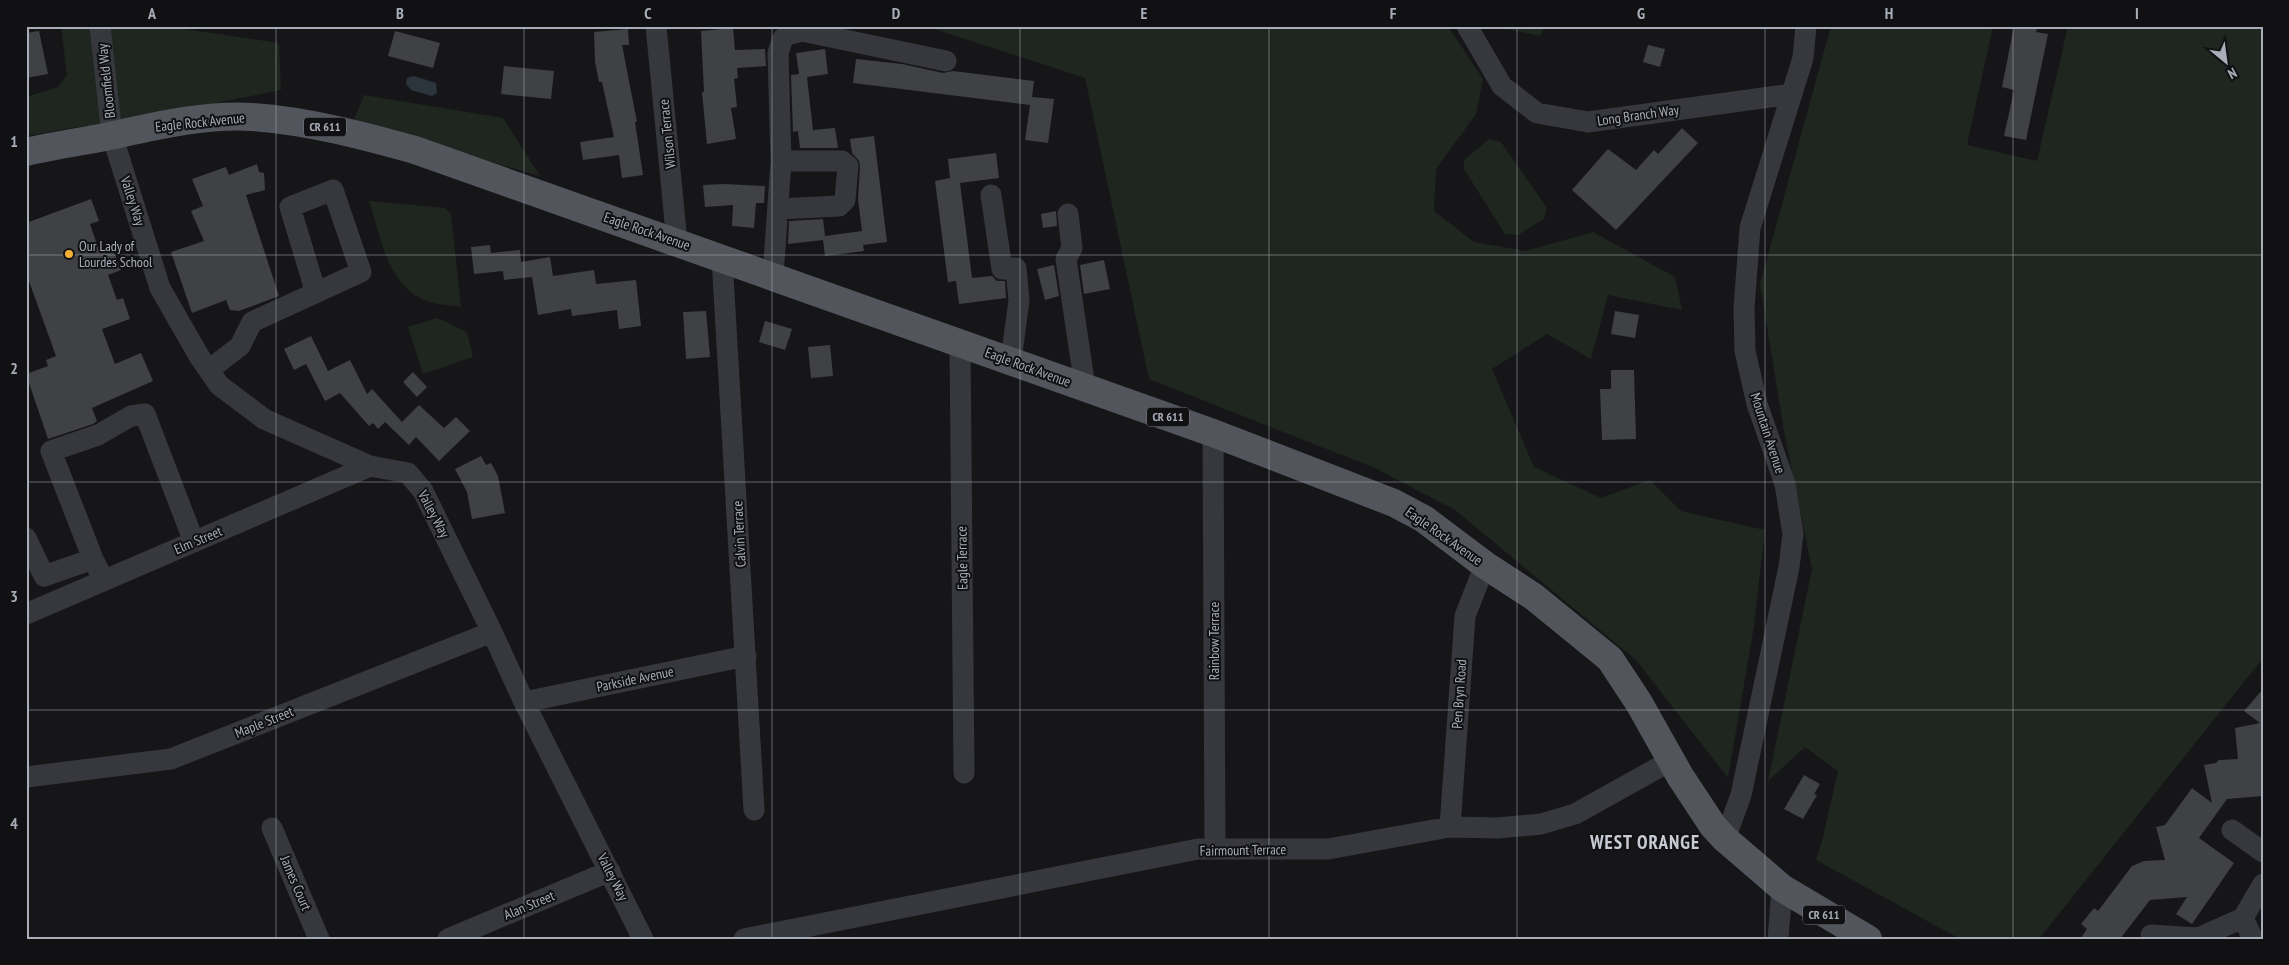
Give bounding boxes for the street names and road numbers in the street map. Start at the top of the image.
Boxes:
street label: Bloomfield Way [93,42,119,119]
street label: Wilson Terrace [654,98,680,170]
street label: Long Branch Way [1596,100,1681,130]
street label: Eagle Rock Avenue [154,108,246,136]
road number: CR 611 [304,118,346,136]
street label: Valley Way [116,173,150,229]
street label: Eagle Rock Avenue [602,208,693,254]
street label: Eagle Rock Avenue [983,343,1074,391]
street label: Mountain Avenue [1746,390,1790,476]
road number: CR 611 [1147,408,1189,427]
street label: Valley Way [414,486,454,541]
street label: Calvin Terrace [728,500,750,568]
street label: Eagle Rock Avenue [1402,503,1486,569]
street label: Elm Street [171,522,225,558]
street label: Eagle Terrace [952,526,972,590]
street label: Rainbow Terrace [1205,602,1223,680]
street label: Pen Bryn Road [1448,659,1470,729]
street label: Parkside Avenue [595,662,675,696]
street label: Maple Street [232,702,296,742]
street label: Fairmount Terrace [1200,840,1287,860]
street label: Valley Way [593,849,633,904]
street label: James Court [276,852,316,913]
street label: Alan Street [501,886,557,924]
road number: CR 611 [1803,906,1845,924]

